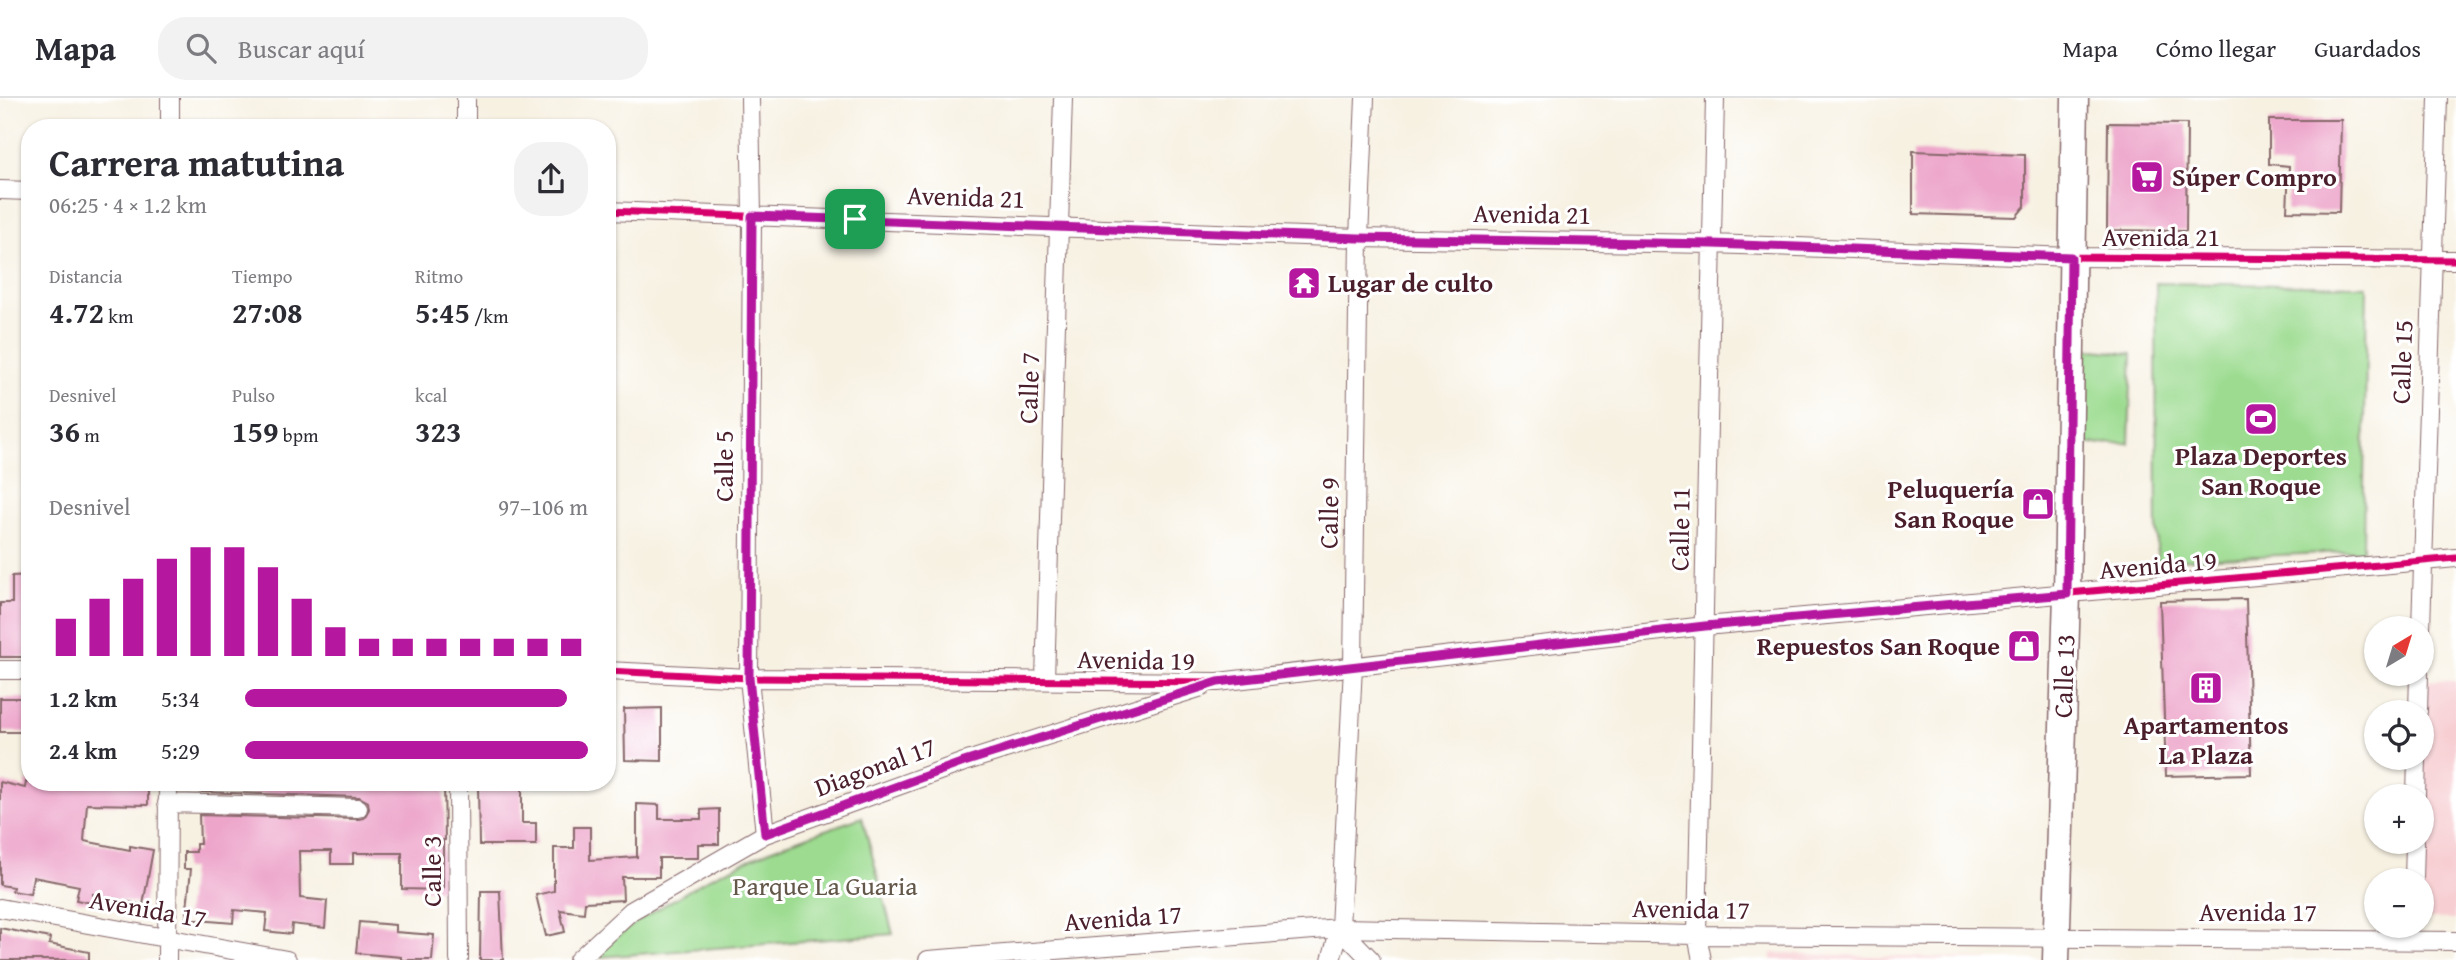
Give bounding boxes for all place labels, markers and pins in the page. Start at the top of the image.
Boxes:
place label: Súper Compro [2172,157,2337,196]
supermarket icon: Súper Compro [2128,158,2166,196]
pin [825,189,885,249]
place label: Lugar de culto [1328,263,1493,302]
temple icon: Lugar de culto [1285,264,1323,302]
sports icon: Plaza Deportes San Roque [2242,400,2280,438]
place label: Plaza Deportes San Roque [2175,436,2347,505]
place label: Peluquería San Roque [1888,469,2015,538]
shop icon: Peluquería San Roque [2019,485,2057,523]
place label: Repuestos San Roque [1757,626,2000,665]
shop icon: Repuestos San Roque [2005,627,2043,665]
building icon: Apartamentos La Plaza [2187,669,2225,707]
place label: Apartamentos La Plaza [2123,705,2289,774]

